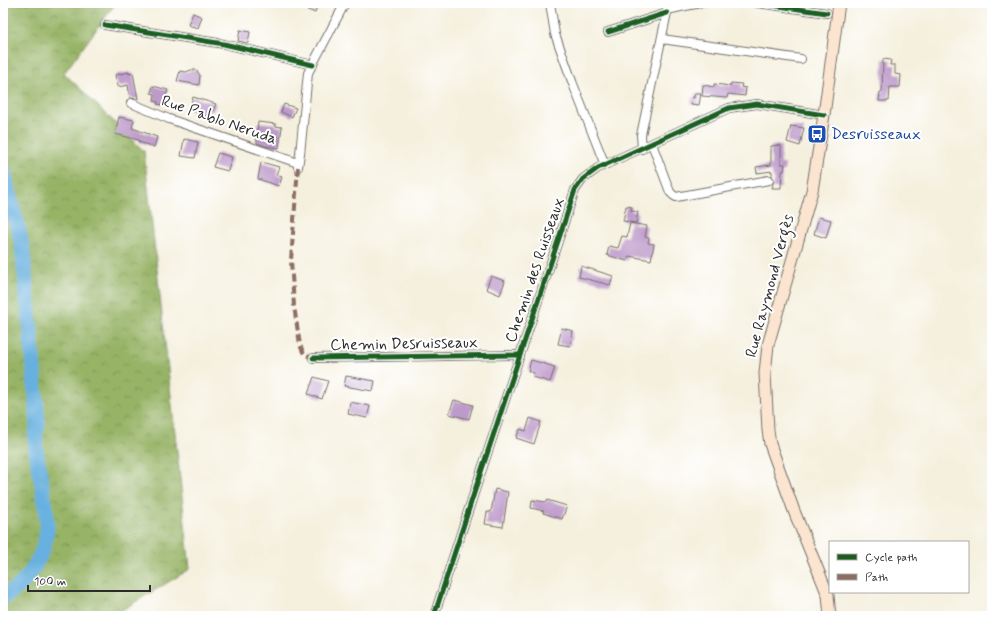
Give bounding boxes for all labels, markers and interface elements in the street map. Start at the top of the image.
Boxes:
street label: Rue Pablo Neruda [159,90,279,150]
bus stop icon: Desruisseaux [806,123,828,145]
place label: Desruisseaux [831,124,921,145]
street label: Chemin des Ruisseaux [500,195,570,345]
street label: Rue Raymond Vergès [741,212,800,360]
street label: Chemin Desruisseaux [330,332,478,356]
legend [829,541,969,593]
text: Cycle path [865,550,917,566]
scale bar [28,567,150,593]
text: Path [865,570,888,586]
text: 100 m [34,574,66,590]

